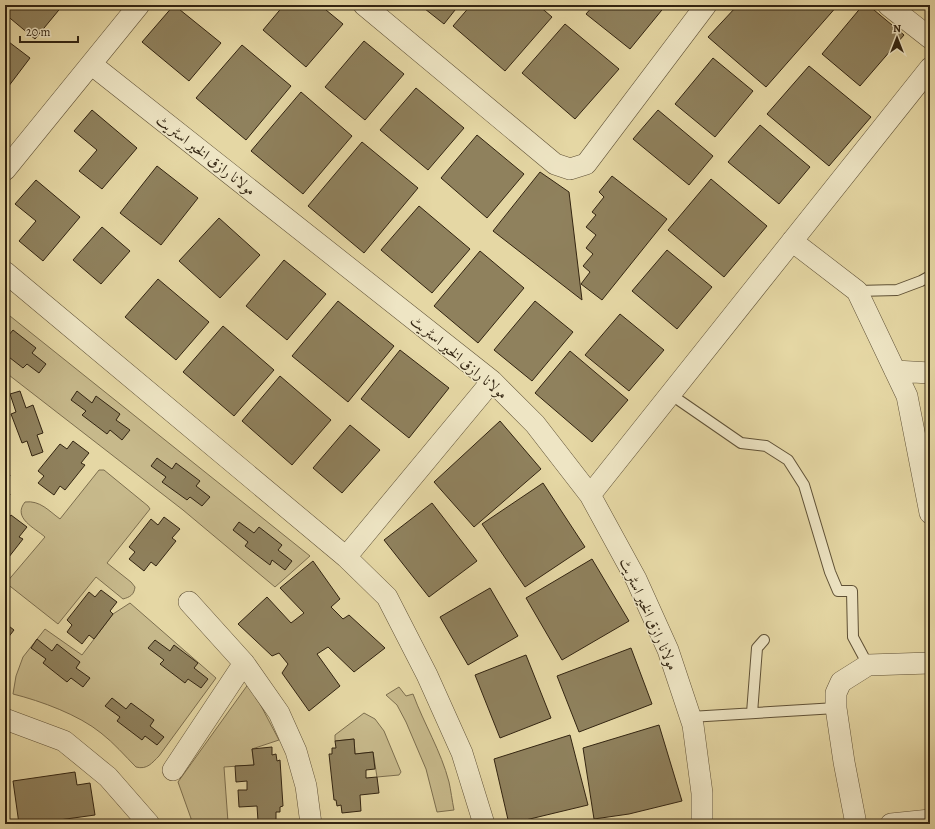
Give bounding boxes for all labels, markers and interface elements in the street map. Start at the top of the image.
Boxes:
scale bar [20,18,78,44]
north arrow [877,18,917,58]
text: N [893,21,901,36]
text: 20 m [26,24,50,40]
street label: مولانا رازق الخیر اسٹریٹ [152,110,260,200]
street label: مولانا رازق الخیر اسٹریٹ [406,310,512,404]
street label: مولانا رازق الخیر اسٹریٹ [615,555,683,673]

